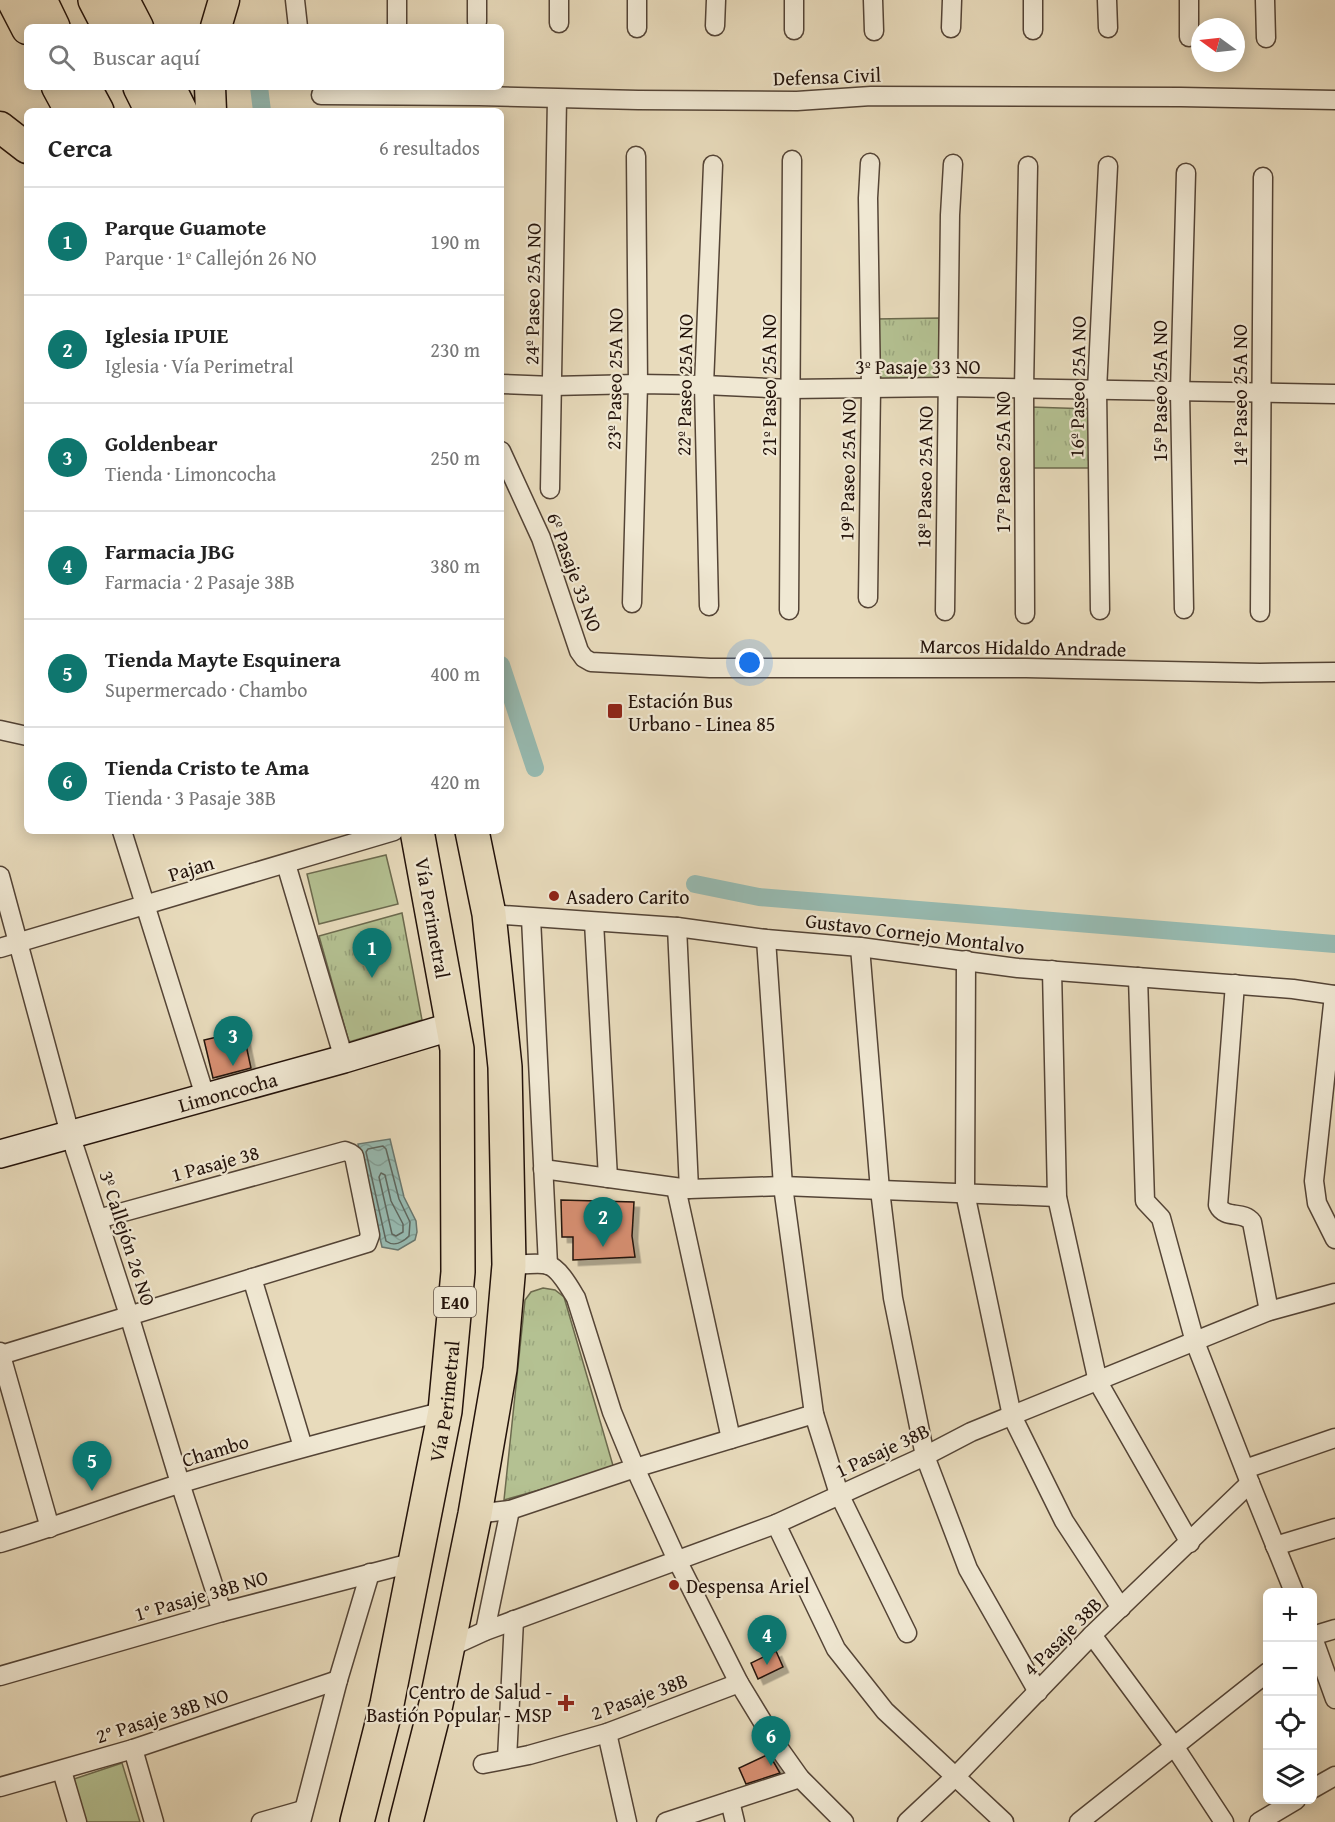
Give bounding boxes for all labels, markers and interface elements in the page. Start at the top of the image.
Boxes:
north arrow [1191,18,1245,72]
search box [24,24,504,90]
icon: search [45,41,78,74]
text: Buscar aquí [93,41,200,73]
street label: Defensa Civil [773,60,882,92]
text: Cerca [48,128,112,167]
text: 6 resultados [379,133,480,162]
text: Parque Guamote [105,211,266,243]
street label: 24º Paseo 25A NO [516,223,548,365]
text: 1 [62,227,73,256]
text: 190 m [430,227,480,256]
text: Parque · 1º Callejón 26 NO [105,243,317,272]
street label: 23º Paseo 25A NO [598,308,630,450]
street label: 22º Paseo 25A NO [668,314,700,456]
street label: 21º Paseo 25A NO [754,314,783,456]
street label: 16º Paseo 25A NO [1061,316,1093,458]
text: Iglesia IPUIE [105,319,228,351]
street label: 15º Paseo 25A NO [1145,320,1174,462]
street label: 14º Paseo 25A NO [1225,324,1254,466]
text: 2 [62,335,73,364]
text: 230 m [430,335,480,364]
text: Iglesia · Vía Perimetral [105,351,294,380]
street label: 3º Pasaje 33 NO [855,352,981,381]
street label: 17º Paseo 25A NO [988,391,1017,533]
street label: 19º Paseo 25A NO [831,399,863,541]
street label: 18º Paseo 25A NO [908,406,940,548]
text: Goldenbear [105,427,218,459]
text: 3 [62,443,73,472]
text: 250 m [430,443,480,472]
text: Tienda · Limoncocha [105,459,276,488]
street label: 6º Pasaje 33 NO [540,508,610,636]
text: Farmacia JBG [105,535,235,567]
text: 4 [62,551,73,580]
text: 380 m [430,551,480,580]
text: Farmacia · 2 Pasaje 38B [105,567,295,596]
street label: Marcos Hidaldo Andrade [919,631,1127,663]
text: Tienda Mayte Esquinera [105,643,341,675]
your location [735,648,764,677]
text: 5 [62,659,73,688]
text: 400 m [430,659,480,688]
text: Supermercado · Chambo [105,675,307,704]
place label: Estación Bus Urbano - Linea 85 [628,686,775,738]
marker: Estación Bus Urbano - Linea 85 [606,702,624,720]
text: Tienda Cristo te Ama [105,751,309,783]
text: 6 [62,767,73,796]
text: 420 m [430,767,480,796]
text: Tienda · 3 Pasaje 38B [105,783,276,812]
street label: Pajan [165,847,217,889]
street label: Vía Perimetral [408,855,458,981]
place label: Asadero Carito [566,882,690,911]
marker: Asadero Carito [547,889,561,903]
street label: Gustavo Cornejo Montalvo [804,905,1026,961]
pin: 1 [352,928,392,978]
pin: 3 [214,1016,252,1066]
street label: Limoncocha [175,1064,281,1119]
street label: 1 Pasaje 38 [168,1137,262,1189]
street label: 3º Callejón 26 NO [92,1167,164,1309]
pin: 2 [584,1198,622,1247]
road number: E40 [434,1287,476,1317]
street label: Vía Perimetral [421,1339,466,1465]
street label: 1 Pasaje 38B [830,1415,934,1485]
street label: Chambo [178,1426,252,1474]
pin: 5 [72,1442,112,1491]
street label: 1° Pasaje 38B NO [131,1562,271,1628]
place label: Despensa Ariel [686,1571,810,1600]
marker: Despensa Ariel [667,1578,681,1592]
map controls [1263,1588,1317,1804]
button: + [1263,1588,1317,1642]
street label: 4 Pasaje 38B [1016,1590,1108,1682]
pin: 4 [748,1616,786,1665]
button: − [1263,1642,1317,1696]
street label: 2 Pasaje 38B [586,1665,692,1727]
place label: Centro de Salud - Bastión Popular - MSP [366,1677,552,1729]
street label: 2° Pasaje 38B NO [92,1680,232,1750]
marker: Centro de Salud - Bastión Popular - MSP [557,1694,575,1712]
button: locate [1263,1696,1317,1750]
pin: 6 [752,1716,790,1766]
button: layers [1263,1750,1317,1804]

